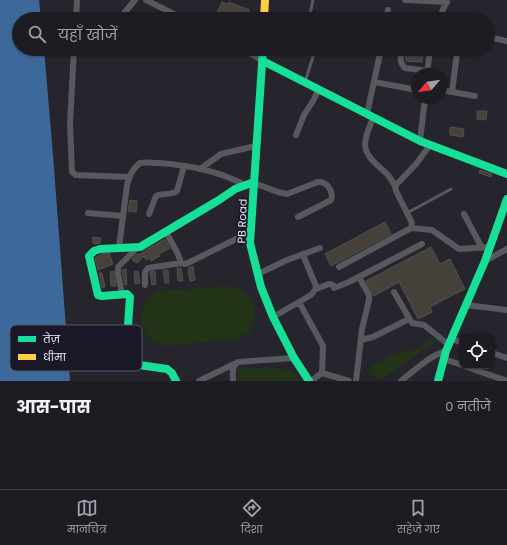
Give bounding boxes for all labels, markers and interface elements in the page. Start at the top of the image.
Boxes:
search box [12,12,495,56]
icon: search [26,23,48,45]
text: यहाँ खोजें [58,24,117,45]
north arrow [411,68,447,104]
street label: PB Road [233,198,251,244]
legend [10,325,142,371]
text: तेज़ [42,331,61,347]
map controls [459,333,495,369]
button: locate [459,333,495,369]
text: धीमा [43,349,67,365]
text: आस-पास [16,395,91,419]
text: 0 नतीजे [445,397,491,416]
tab: मानचित्र [67,497,107,538]
tab: दिशा [241,497,263,538]
tab: सहेजे गए [397,497,440,538]

